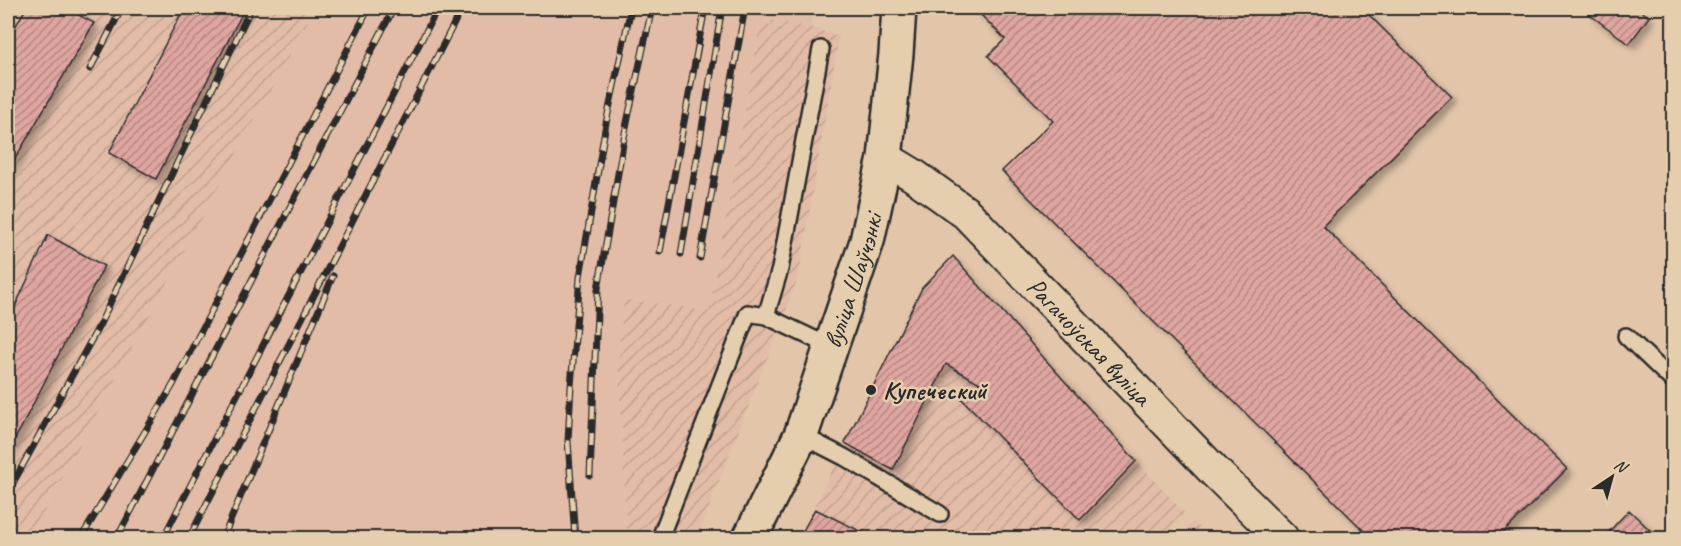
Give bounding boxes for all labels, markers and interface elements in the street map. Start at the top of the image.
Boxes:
street label: вуліца Шаўчэнкі [815,207,890,352]
street label: Рагачоўская вуліца [1020,270,1160,414]
place label: Купеческий [883,374,988,407]
marker: Купеческий [864,383,878,397]
north arrow [1582,447,1642,507]
text: N [1610,455,1633,478]

